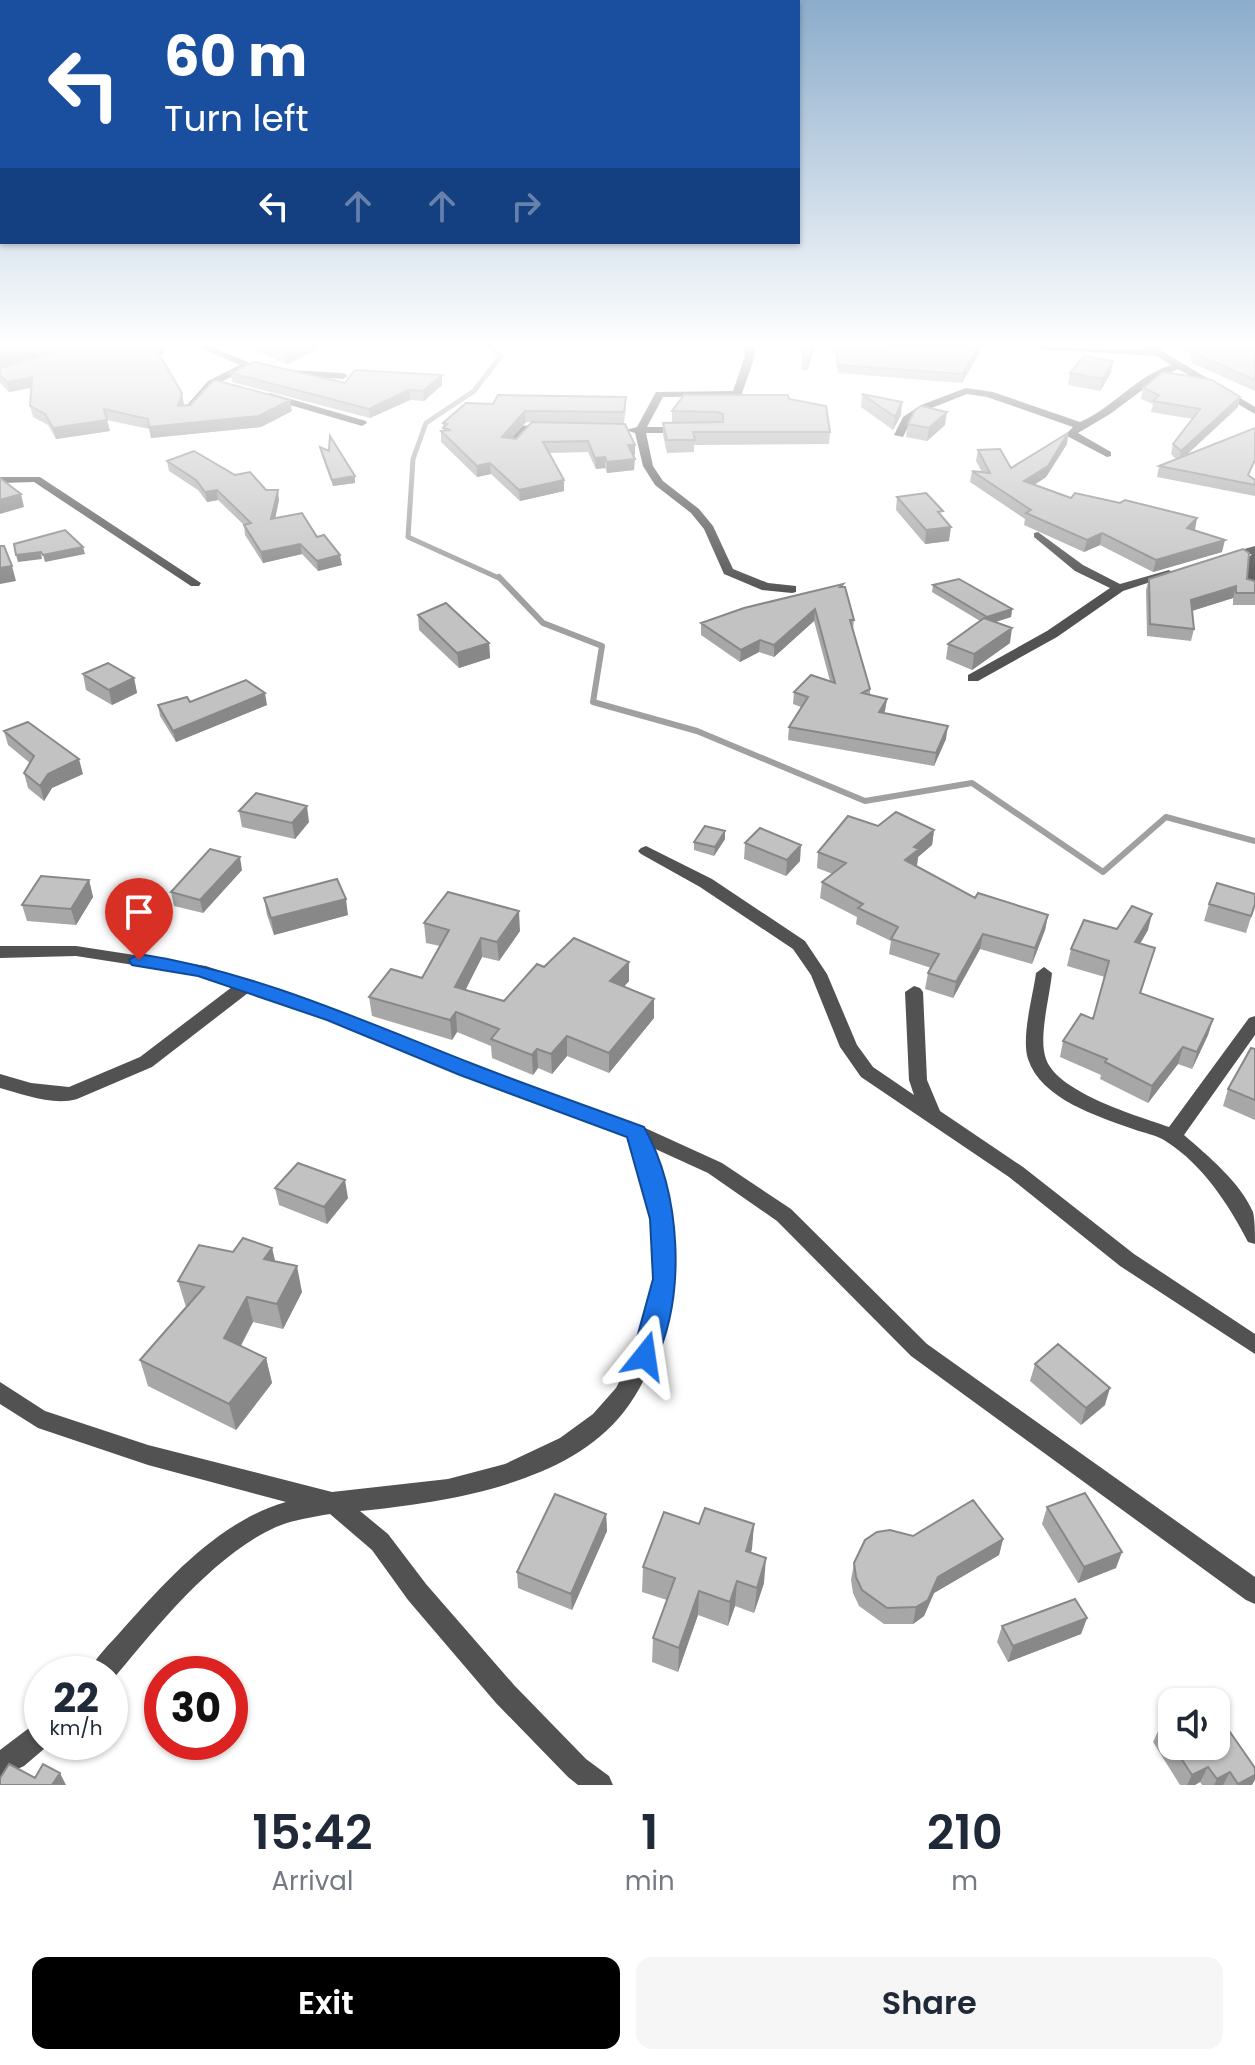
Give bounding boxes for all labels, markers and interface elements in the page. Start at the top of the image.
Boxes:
text: 60 m [164,17,307,96]
icon: left [32,32,136,136]
text: Turn left [164,93,309,144]
icon: left [252,184,296,228]
icon: ahead [336,184,380,228]
icon: ahead [420,184,464,228]
icon: right [504,184,548,228]
pin [105,878,173,960]
icon: arrive [117,890,161,934]
position arrow [603,1314,687,1398]
speed limit sign: 30 [144,1656,248,1760]
text: 22 [53,1670,99,1726]
map controls [1158,1688,1230,1760]
button: sound [1158,1688,1230,1760]
text: km/h [49,1714,103,1742]
text: 15:42 [252,1799,372,1866]
text: 1 [641,1799,658,1866]
text: 210 [927,1799,1003,1866]
text: Arrival [271,1863,353,1899]
text: min [625,1863,675,1899]
text: m [951,1863,978,1899]
button: Exit [32,1957,620,2049]
button: Share [636,1957,1223,2049]

